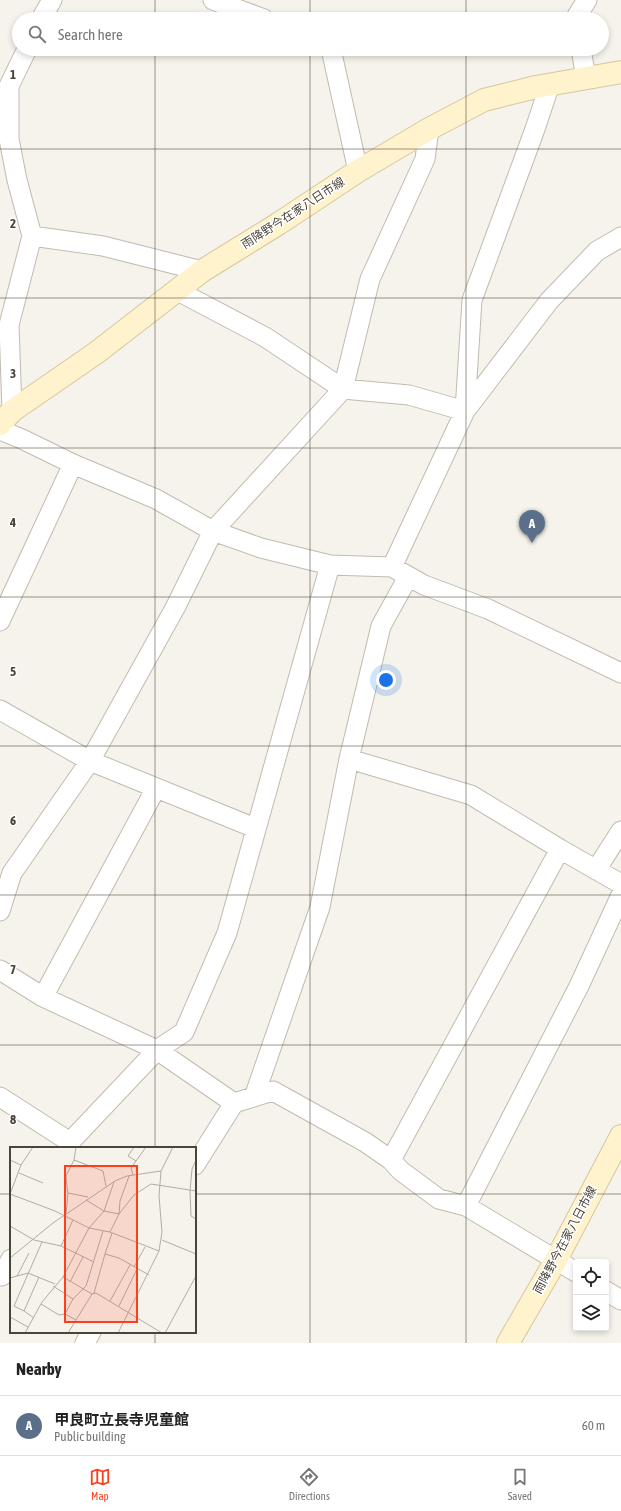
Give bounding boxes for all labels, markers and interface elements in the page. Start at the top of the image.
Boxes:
search box [12,12,609,56]
icon: search [26,23,48,45]
text: Search here [58,26,123,43]
text: 1 [10,67,16,82]
street label: 雨降野今在家八日市線 [239,174,347,252]
text: 2 [10,216,16,231]
text: 3 [10,366,16,381]
pin: A [519,510,545,543]
text: 4 [9,515,16,530]
text: 5 [10,664,16,679]
your location [376,670,396,690]
text: 6 [10,813,16,828]
text: 7 [10,962,16,977]
text: 8 [10,1112,16,1127]
inset map [10,1147,196,1333]
street label: 雨降野今在家八日市線 [531,1184,599,1296]
map controls [573,1259,609,1331]
button: locate [573,1259,609,1295]
button: layers [573,1295,609,1331]
text: Nearby [16,1359,62,1379]
text: 甲良町立長寺児童館 [54,1411,189,1428]
text: A [26,1418,32,1433]
text: 60 m [582,1418,605,1433]
text: Public building [54,1429,126,1444]
tab: Map [89,1466,111,1502]
tab: Directions [289,1466,330,1502]
tab: Saved [508,1466,532,1502]

